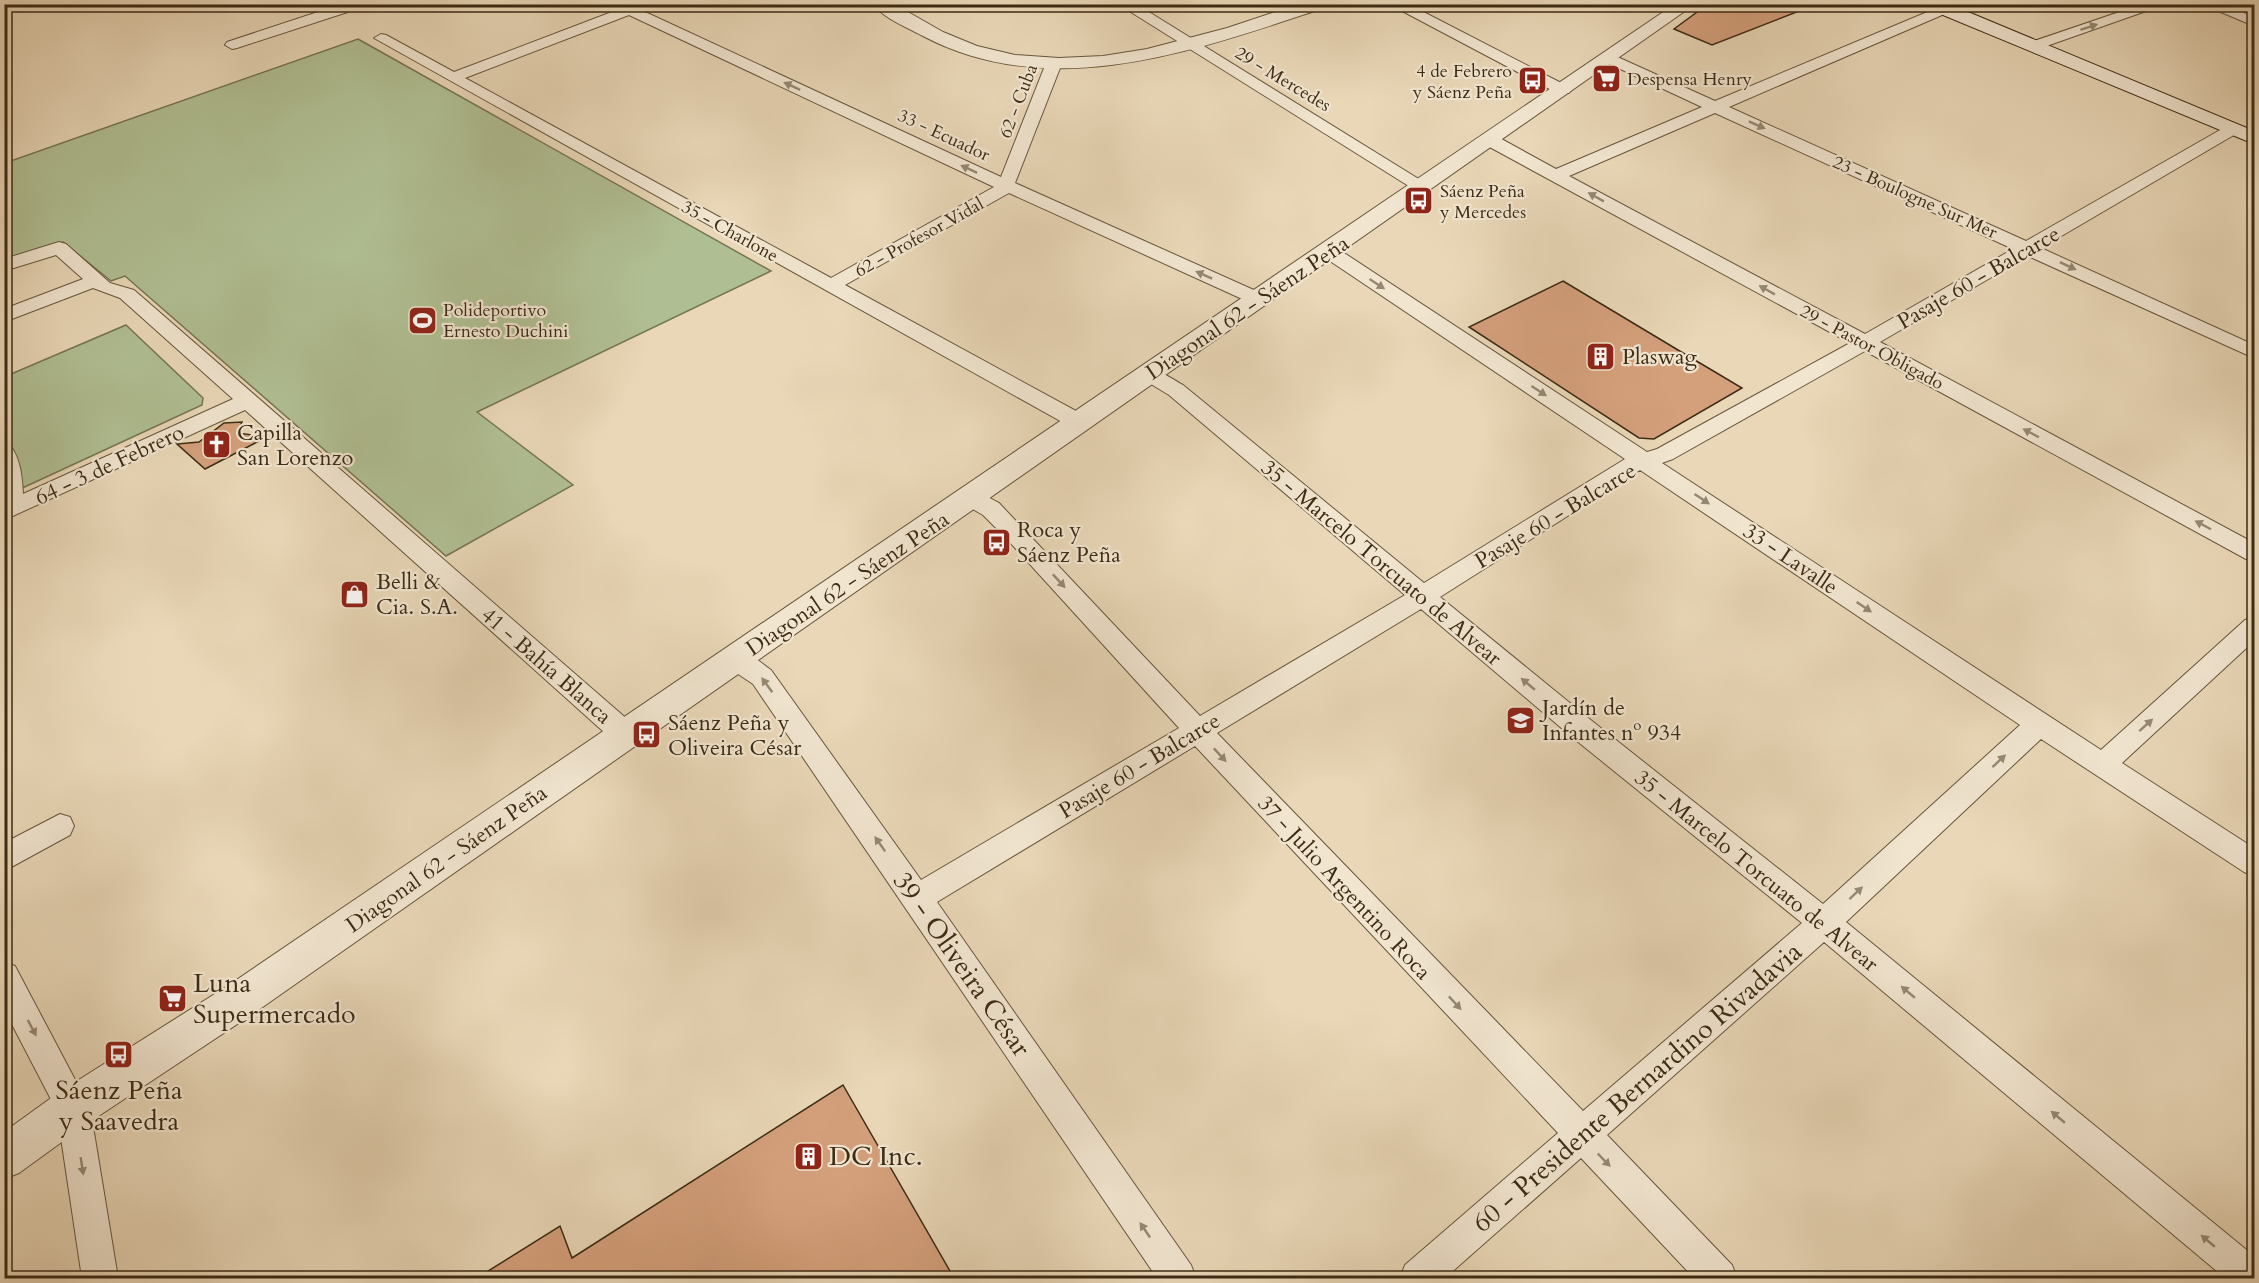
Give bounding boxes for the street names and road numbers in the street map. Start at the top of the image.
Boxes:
street label: 29 - Mercedes [1230,41,1335,118]
street label: 62 - Cuba [993,60,1044,142]
street label: 33 - Ecuador [894,103,994,168]
street label: 23 - Boulogne Sur Mer [1829,150,2001,245]
street label: 62 - Profesor Vidal [850,191,989,283]
street label: 35 - Charlone [677,195,783,268]
street label: Pasaje 60 - Balcarce [1892,219,2065,337]
street label: Diagonal 62 - Sáenz Peña [1140,228,1356,387]
street label: 29 - Pastor Obligado [1796,299,1948,396]
street label: 64 - 3 de Febrero [30,417,189,513]
street label: 35 - Marcelo Torcuato de Alvear [1255,453,1509,673]
street label: Pasaje 60 - Balcarce [1469,456,1642,576]
street label: Diagonal 62 - Sáenz Peña [740,504,956,663]
street label: 33 - Lavalle [1737,516,1844,602]
street label: 41 - Bahía Blanca [474,601,619,731]
street label: Pasaje 60 - Balcarce [1053,706,1226,826]
street label: 35 - Marcelo Torcuato de Alvear [1628,763,1885,979]
street label: Diagonal 62 - Sáenz Peña [340,778,554,940]
street label: 37 - Julio Argentino Roca [1251,789,1438,987]
street label: 39 - Oliveira César [884,864,1039,1064]
street label: 60 - Presidente Bernardino Rivadavia [1464,933,1810,1241]

